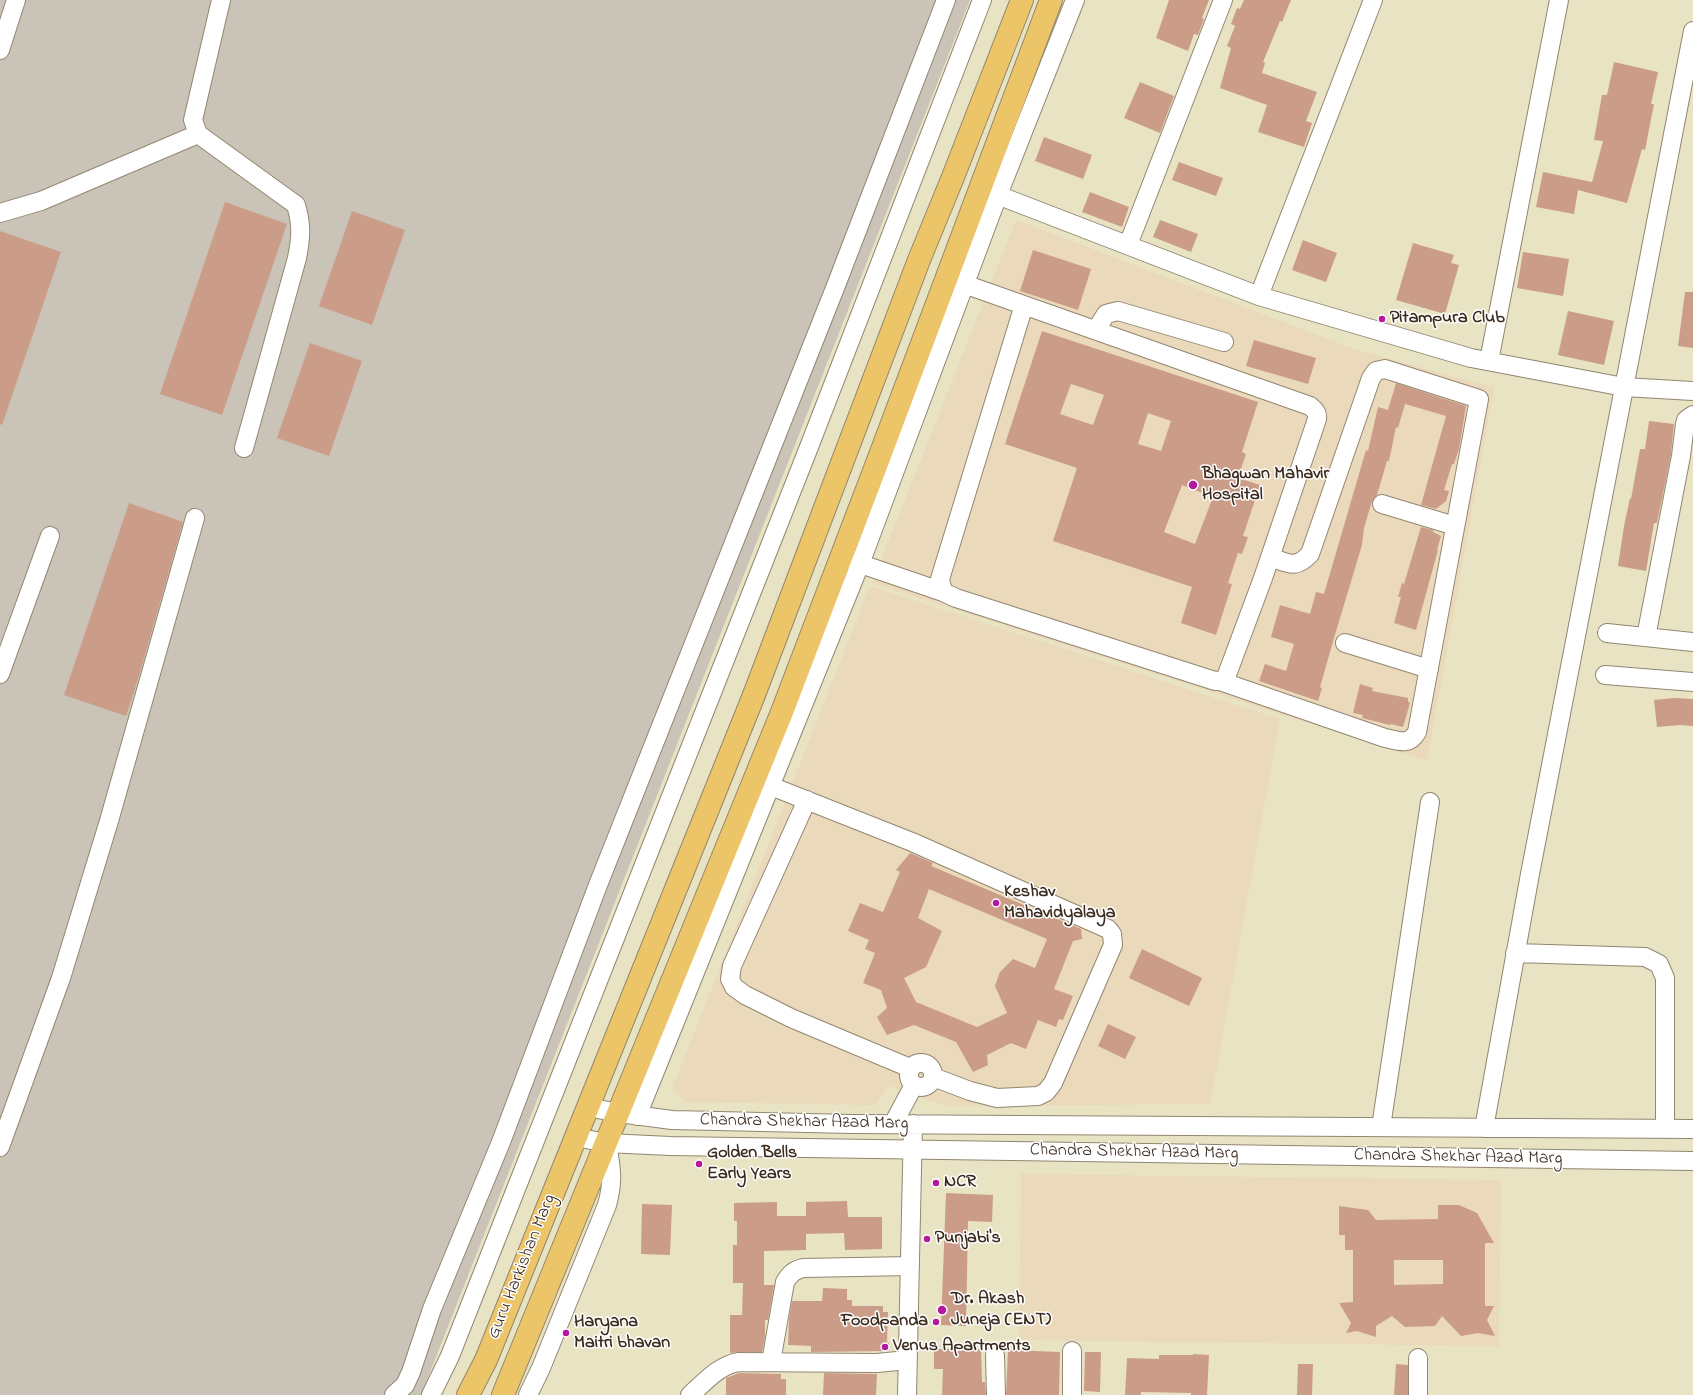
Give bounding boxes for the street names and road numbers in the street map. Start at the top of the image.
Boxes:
street label: Chandra Shekhar Azad Marg [700,1110,908,1136]
street label: Chandra Shekhar Azad Marg [1030,1140,1238,1166]
street label: Chandra Shekhar Azad Marg [1354,1145,1562,1171]
street label: Guru Harkishan Marg [484,1192,562,1342]

